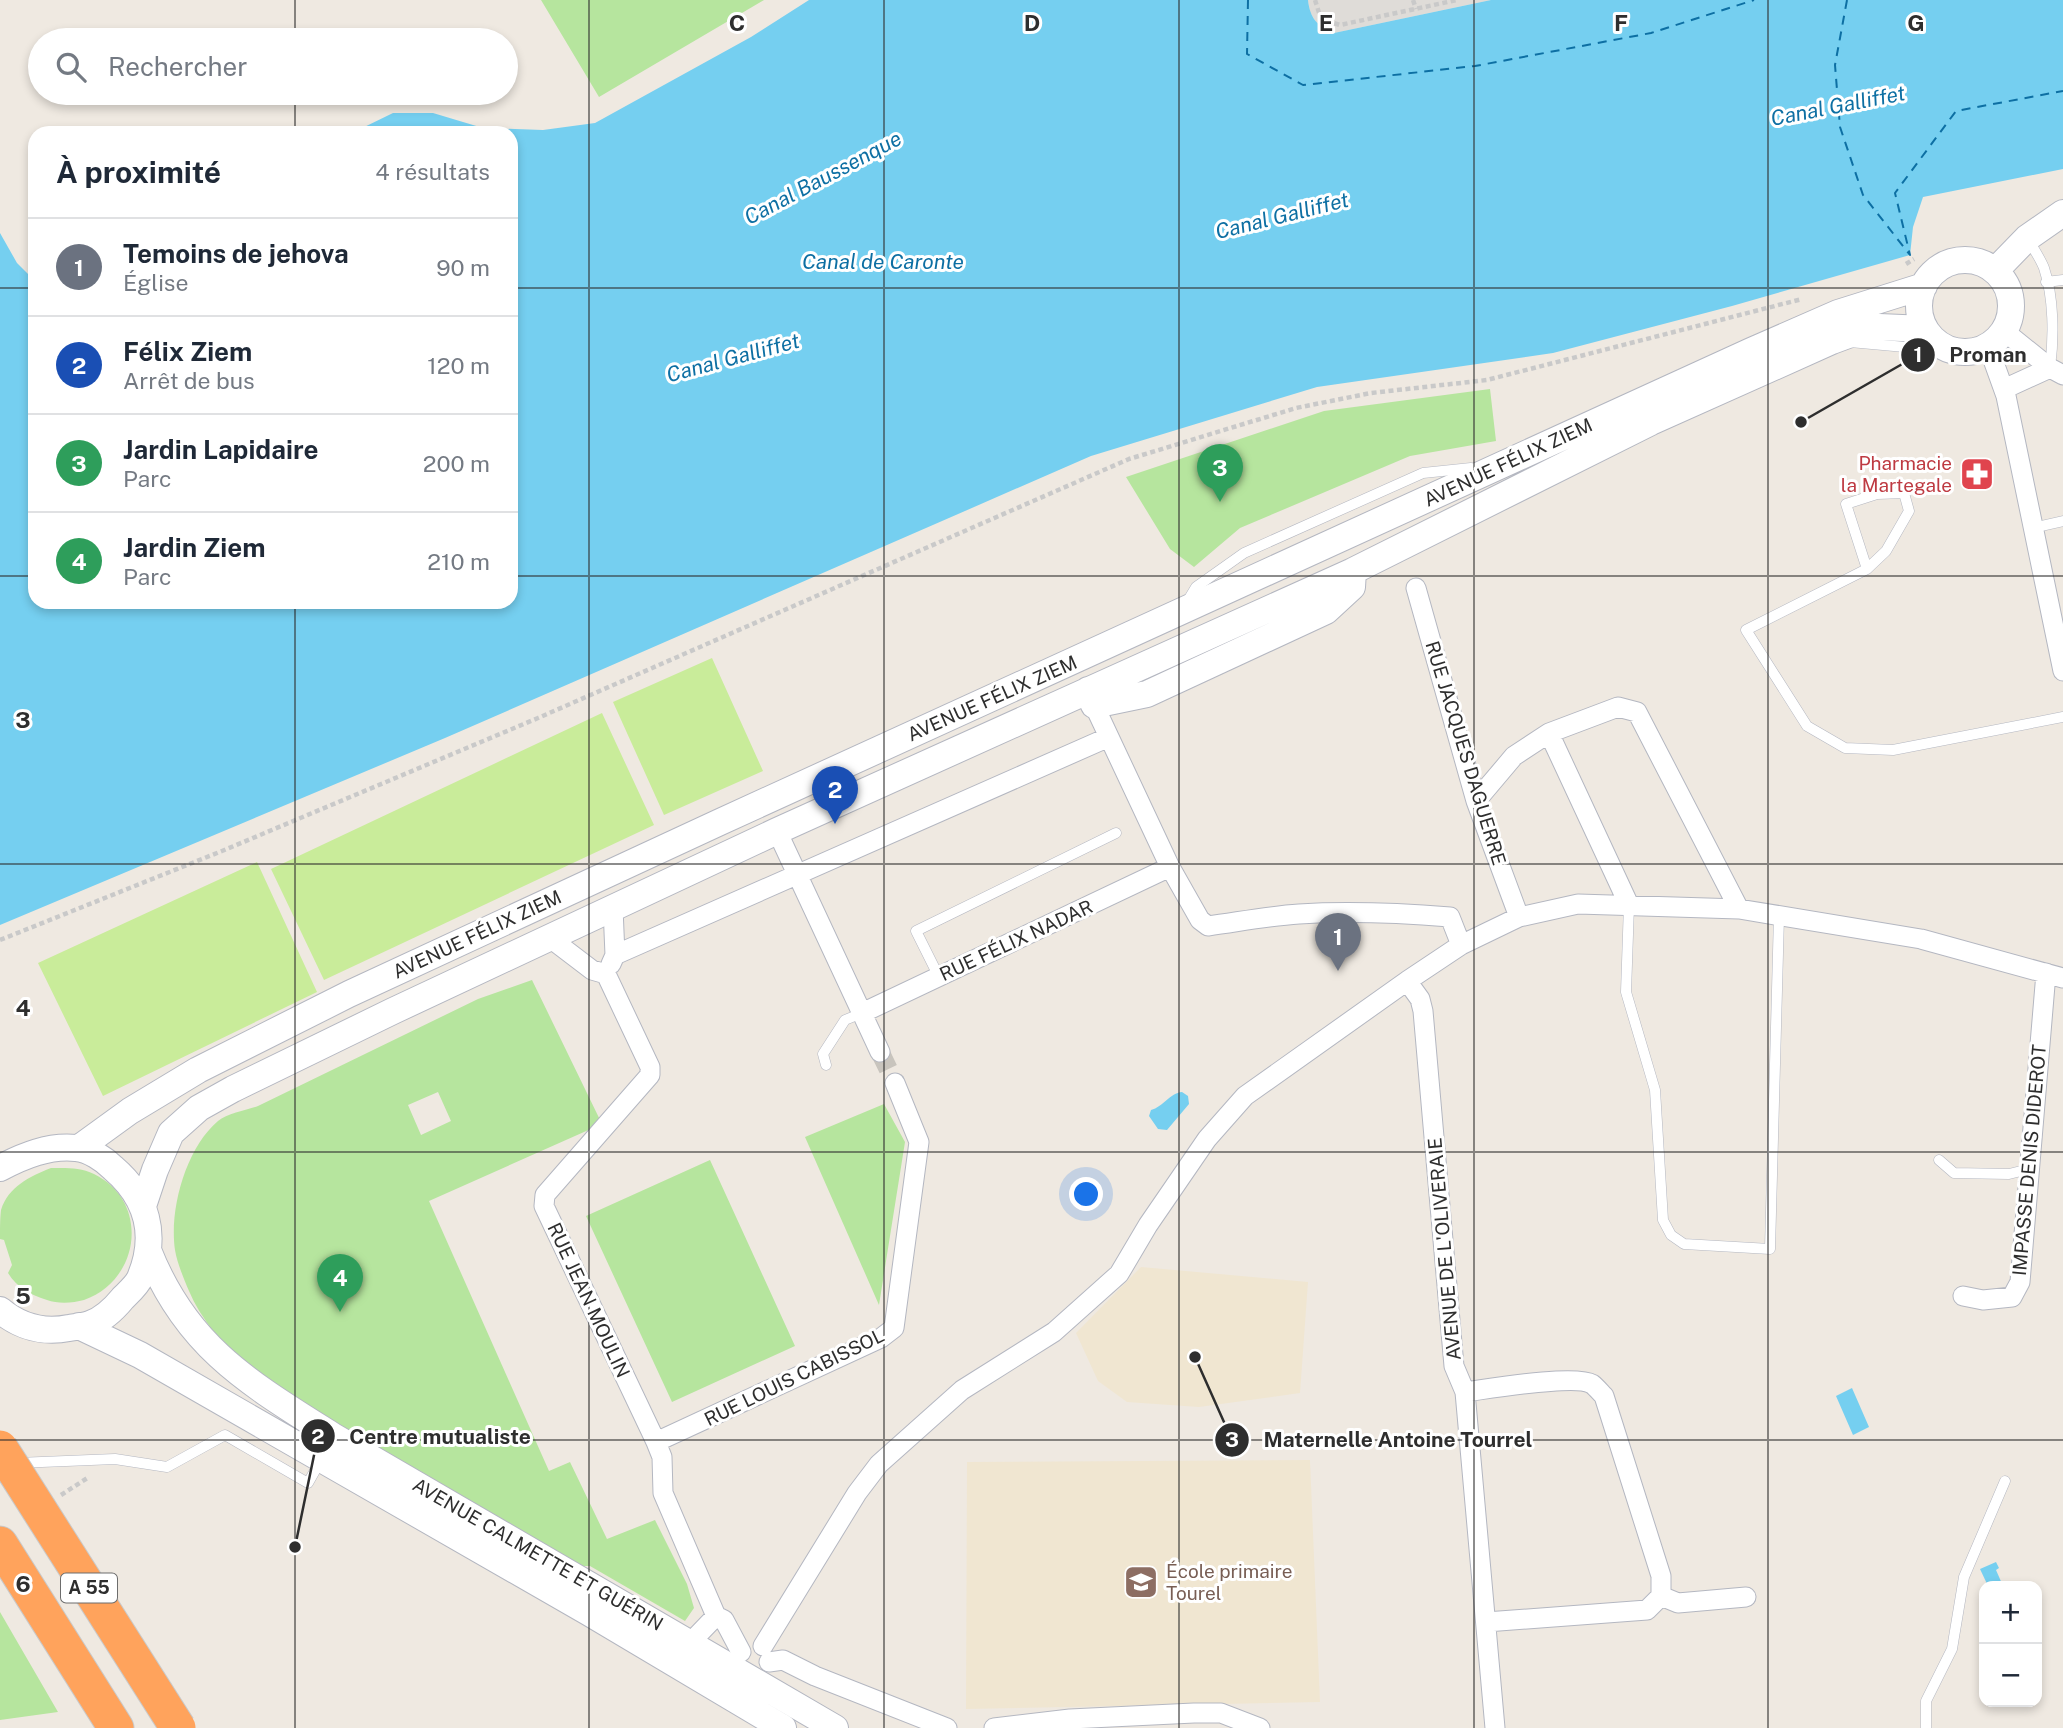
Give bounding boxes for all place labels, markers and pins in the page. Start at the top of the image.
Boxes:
callout: Proman [1901,334,2041,376]
pin: 3 [1197,444,1243,502]
place label: Pharmacie la Martegale [1841,452,1952,496]
pharmacy icon: Pharmacie la Martegale [1958,455,1996,493]
pin: 2 [812,766,858,824]
pin: 1 [1315,913,1361,971]
pin: 4 [317,1254,363,1312]
callout: Centre mutualiste [300,1415,545,1457]
callout: Maternelle Antoine Tourrel [1215,1419,1547,1461]
place label: École primaire Tourel [1166,1560,1293,1604]
school or university icon: École primaire Tourel [1122,1563,1160,1601]

